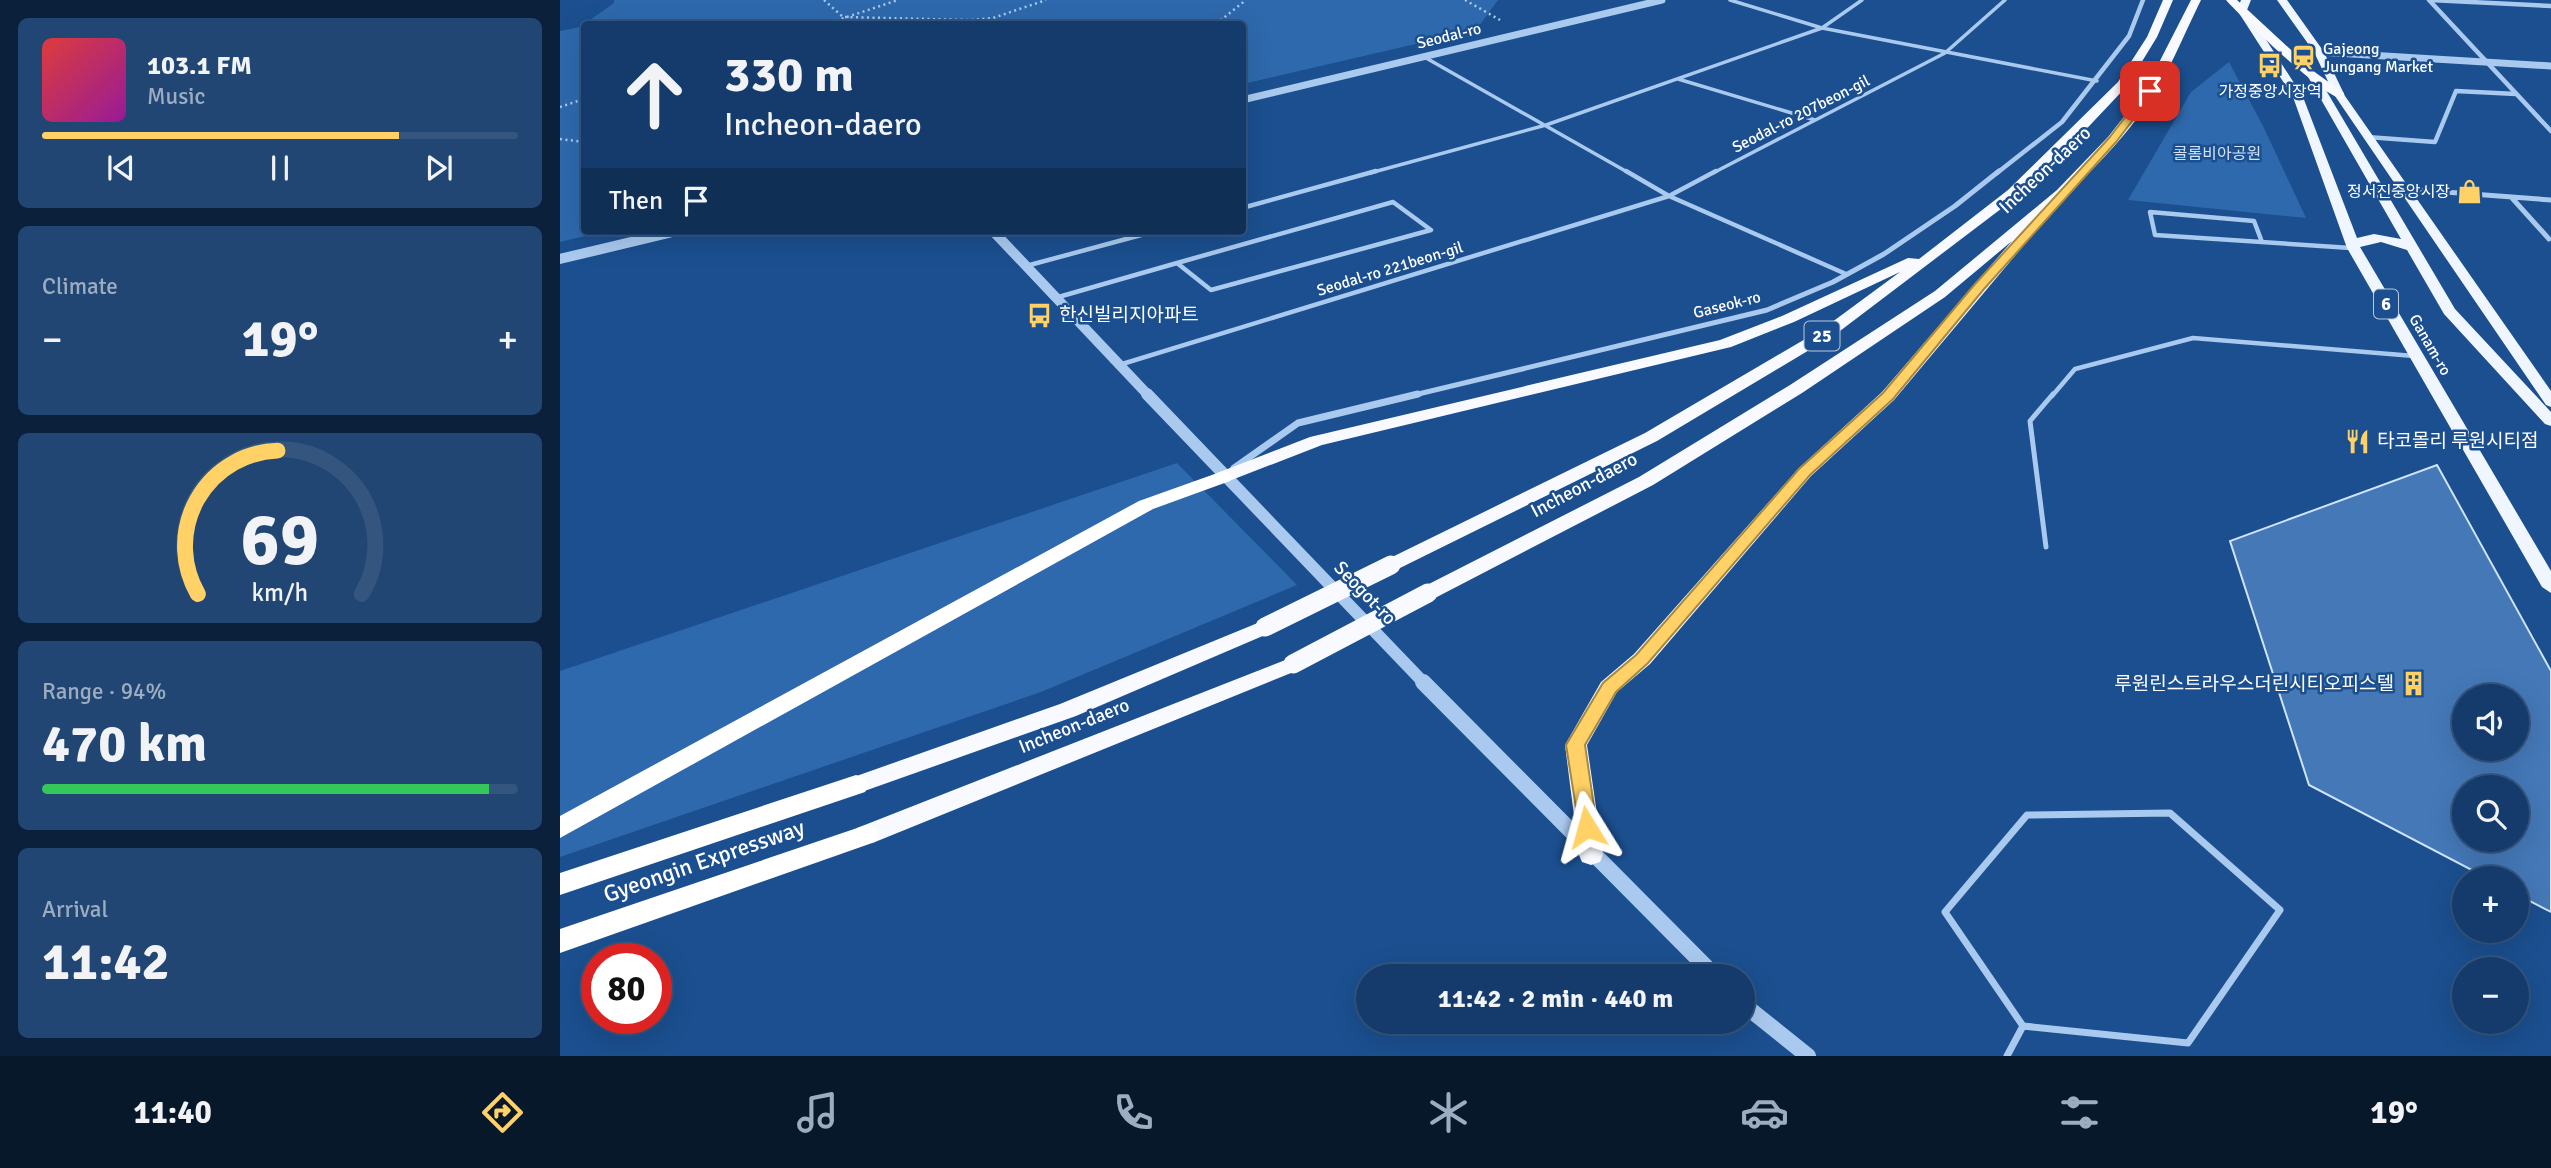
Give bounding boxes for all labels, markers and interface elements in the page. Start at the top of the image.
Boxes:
street label: Seodal-ro [1415,18,1483,54]
place label: Gajeong Jungang Market [2323,39,2434,77]
station icon: Gajeong Jungang Market [2289,44,2317,72]
text: 330 m [724,45,854,105]
icon: ahead [609,49,700,140]
text: 103.1 FM [147,50,252,82]
bus stop icon: 가정중앙시장역 [2256,52,2284,80]
pin [2120,61,2180,121]
street label: Seodal-ro 207beon-gil [1729,70,1873,157]
icon: arrive [2131,72,2169,110]
text: Music [147,82,205,111]
place label: 가정중앙시장역 [2218,82,2322,102]
text: Incheon-daero [724,105,922,144]
street label: Incheon-daero [1994,121,2096,219]
park label: 콜롬비아공원 [2173,144,2261,164]
icon: previous [102,149,140,187]
icon: pause [261,149,299,187]
icon: next [420,149,458,187]
shop icon: 정서진중앙시장 [2456,178,2484,206]
icon: arrive [677,182,715,220]
place label: 정서진중앙시장 [2347,182,2450,202]
text: Then [609,185,663,217]
street label: Seodal-ro 221beon-gil [1314,237,1466,301]
text: Climate [42,272,118,301]
street label: Gaseok-ro [1691,287,1763,323]
road number: 6 [2374,290,2398,318]
bus stop icon: 한신빌리지아파트 [1025,301,1053,329]
place label: 한신빌리지아파트 [1059,303,1199,327]
text: 19° [242,307,318,371]
street label: Ganam-ro [2404,311,2456,379]
text: − [42,316,63,363]
text: + [497,316,518,363]
road number: 25 [1804,322,1840,350]
restaurant icon: 타코몰리 루원시티점 [2343,427,2371,455]
place label: 타코몰리 루원시티점 [2377,429,2539,453]
street label: Incheon-daero [1527,447,1642,523]
text: 69 [241,496,319,585]
street label: Seogot-ro [1329,556,1401,630]
text: km/h [252,577,308,608]
building icon: 루원린스트라우스더린시티오피스텔 [2400,670,2428,698]
place label: 루원린스트라우스더린시티오피스텔 [2114,672,2394,696]
text: Range · 94% [42,677,166,706]
map controls [2452,684,2529,1034]
button: sound [2452,684,2529,761]
street label: Incheon-daero [1015,693,1133,759]
text: 470 km [42,712,207,776]
button: search [2452,775,2529,852]
position arrow [1550,790,1624,864]
street label: Gyeongin Expressway [600,813,809,909]
button: + [2452,866,2529,943]
text: Arrival [42,895,108,924]
text: 11:42 [42,930,170,994]
speed limit sign: 80 [581,943,672,1034]
button: − [2452,957,2529,1034]
text: 11:42 · 2 min · 440 m [1438,983,1673,1015]
icon: directions [478,1088,527,1137]
icon: music [793,1088,842,1137]
icon: phone [1109,1088,1158,1137]
icon: climate [1424,1088,1473,1137]
icon: car [1740,1088,1789,1137]
icon: filters [2055,1088,2104,1137]
text: 11:40 [133,1093,212,1132]
text: 19° [2370,1093,2418,1132]

